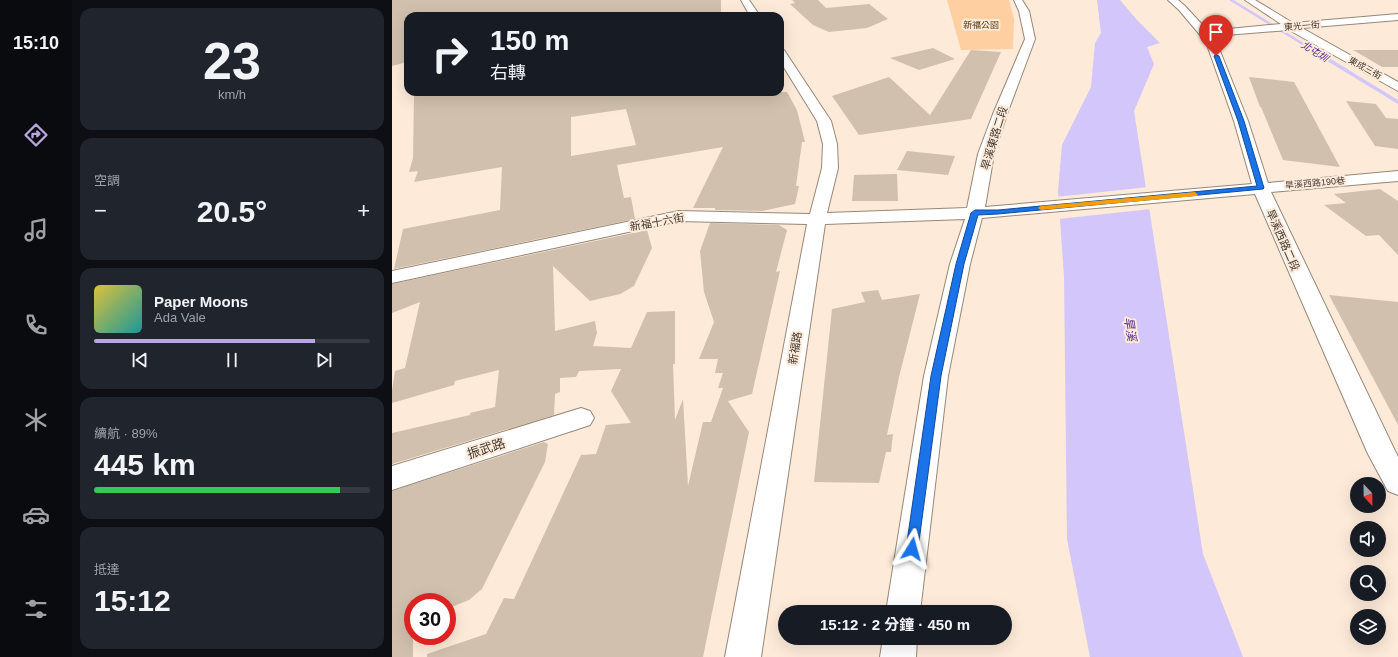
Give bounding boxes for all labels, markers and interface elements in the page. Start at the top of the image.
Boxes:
pin [1199,15,1233,56]
street label: 東光一街 [1284,19,1320,33]
park label: 新福公園 [963,20,999,30]
icon: arrive [1205,21,1227,43]
text: 150 m [490,25,569,56]
icon: right [424,28,476,80]
text: 23 [203,32,261,90]
text: 15:10 [13,33,59,53]
water label: 北屯圳 [1299,39,1332,65]
street label: 東成三街 [1347,55,1383,81]
text: 右轉 [490,63,526,83]
text: km/h [218,87,246,102]
street label: 旱溪東路二段 [979,105,1009,171]
icon: directions [22,121,50,149]
text: 空調 [94,173,120,188]
street label: 旱溪西路190巷 [1285,175,1345,191]
text: 20.5° [197,195,267,228]
text: − [94,198,107,223]
text: + [357,198,370,223]
street label: 旱溪西路二段 [1264,207,1302,273]
street label: 新福十六街 [629,211,685,233]
icon: music [22,216,50,244]
text: Paper Moons [154,293,248,310]
text: Ada Vale [154,310,206,325]
icon: phone [22,311,50,339]
water label: 旱溪 [1121,316,1139,344]
street label: 新福路 [786,331,804,365]
icon: previous [129,349,151,371]
icon: pause [221,349,243,371]
icon: next [313,349,335,371]
icon: climate [22,406,50,434]
text: 續航 · 89% [94,426,158,441]
street label: 振武路 [465,435,507,462]
text: 445 km [94,448,196,481]
north arrow [1350,477,1386,513]
map controls [1350,477,1386,645]
icon: car [22,501,50,529]
button: sound [1350,521,1386,557]
position arrow [891,528,933,570]
text: 抵達 [94,562,120,577]
button: search [1350,565,1386,601]
text: 15:12 [94,584,171,617]
speed limit sign: 30 [404,593,456,645]
icon: filters [22,595,50,623]
button: layers [1350,609,1386,645]
text: 15:12 · 2 分鐘 · 450 m [820,616,970,633]

